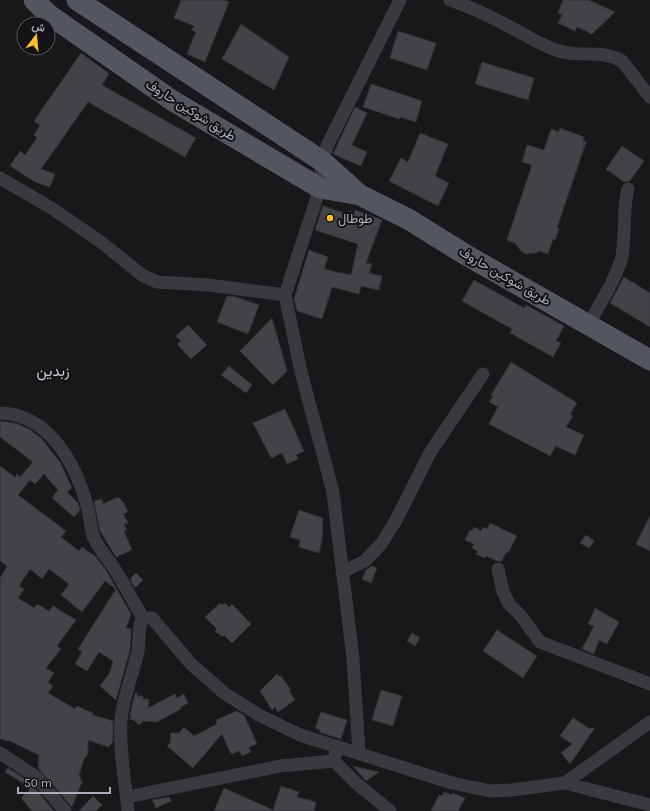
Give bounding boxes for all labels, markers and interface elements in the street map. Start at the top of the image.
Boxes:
north arrow [16,16,56,56]
text: ش [30,19,47,35]
street label: طريق شوكين حاروف [143,76,239,145]
place label: طوطال [338,211,372,227]
marker: طوطال [325,213,335,223]
street label: طريق شوكين حاروف [456,244,554,309]
district label: زبدين [36,362,70,381]
scale bar [18,769,110,795]
text: 50 m [24,776,52,790]

